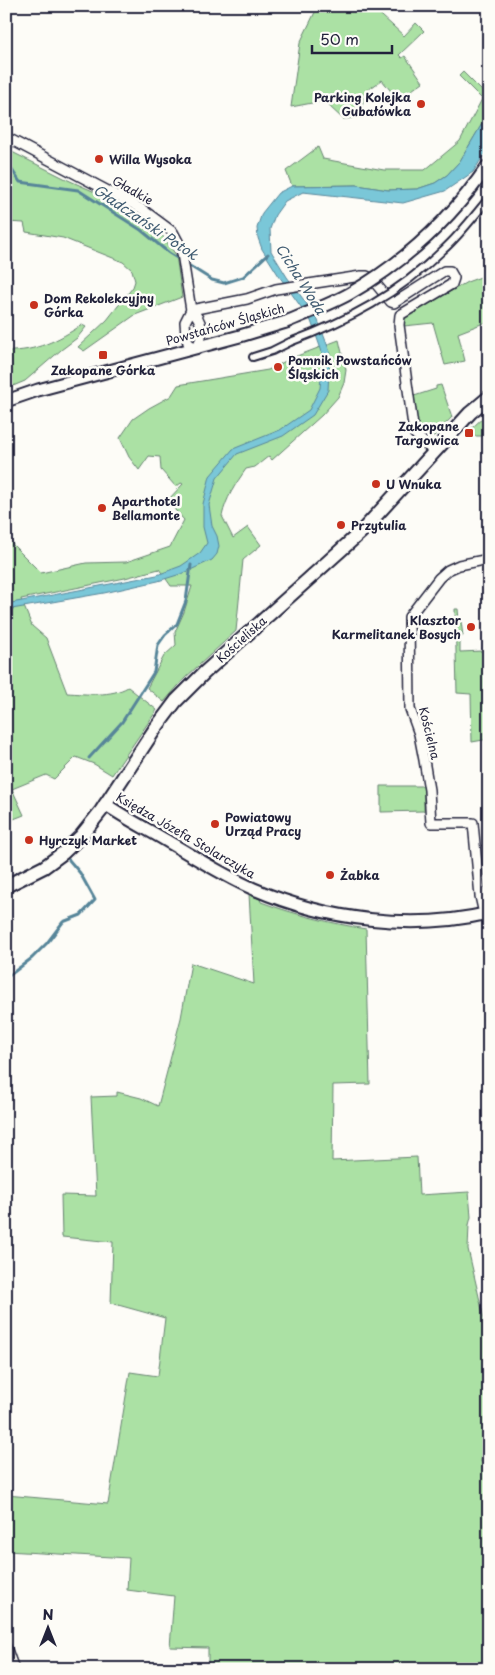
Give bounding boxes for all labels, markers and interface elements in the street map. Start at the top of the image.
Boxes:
scale bar [312,22,392,54]
text: 50 m [320,27,359,50]
place label: Parking Kolejka Gubałówka [314,88,411,120]
marker: Parking Kolejka Gubałówka [415,98,427,110]
place label: Willa Wysoka [109,150,192,168]
marker: Willa Wysoka [93,153,105,165]
street label: Gładkie [109,171,157,209]
water label: Gładczański Potok [89,179,203,265]
water label: Cicha Woda [271,239,331,319]
place label: Dom Rekolekcyjny Górka [44,289,154,321]
street label: Powstańców Śląskich [164,298,286,350]
marker: Dom Rekolekcyjny Górka [28,299,40,311]
marker: Zakopane Górka [97,349,109,361]
place label: Pomnik Powstańców Śląskich [288,351,412,383]
place label: Zakopane Górka [51,361,156,379]
marker: Pomnik Powstańców Śląskich [272,361,284,373]
place label: Zakopane Targowica [395,417,460,449]
marker: Zakopane Targowica [463,427,475,439]
place label: U Wnuka [386,475,442,493]
marker: U Wnuka [370,478,382,490]
place label: Aparthotel Bellamonte [112,492,180,524]
marker: Aparthotel Bellamonte [96,502,108,514]
place label: Przytulia [351,516,407,534]
marker: Przytulia [335,519,347,531]
street label: Kościeliska [212,611,271,667]
place label: Klasztor Karmelitanek Bosych [332,611,462,643]
marker: Klasztor Karmelitanek Bosych [465,621,477,633]
street label: Kościelna [415,705,445,762]
street label: Księdza Józefa Stolarczyka [113,788,259,883]
place label: Powiatowy Urząd Pracy [225,808,301,840]
marker: Powiatowy Urząd Pracy [209,818,221,830]
place label: Hyrczyk Market [39,831,137,849]
marker: Hyrczyk Market [23,834,35,846]
place label: Żabka [340,866,380,884]
marker: Żabka [324,869,336,881]
north arrow [22,1602,72,1652]
text: N [42,1604,54,1625]

